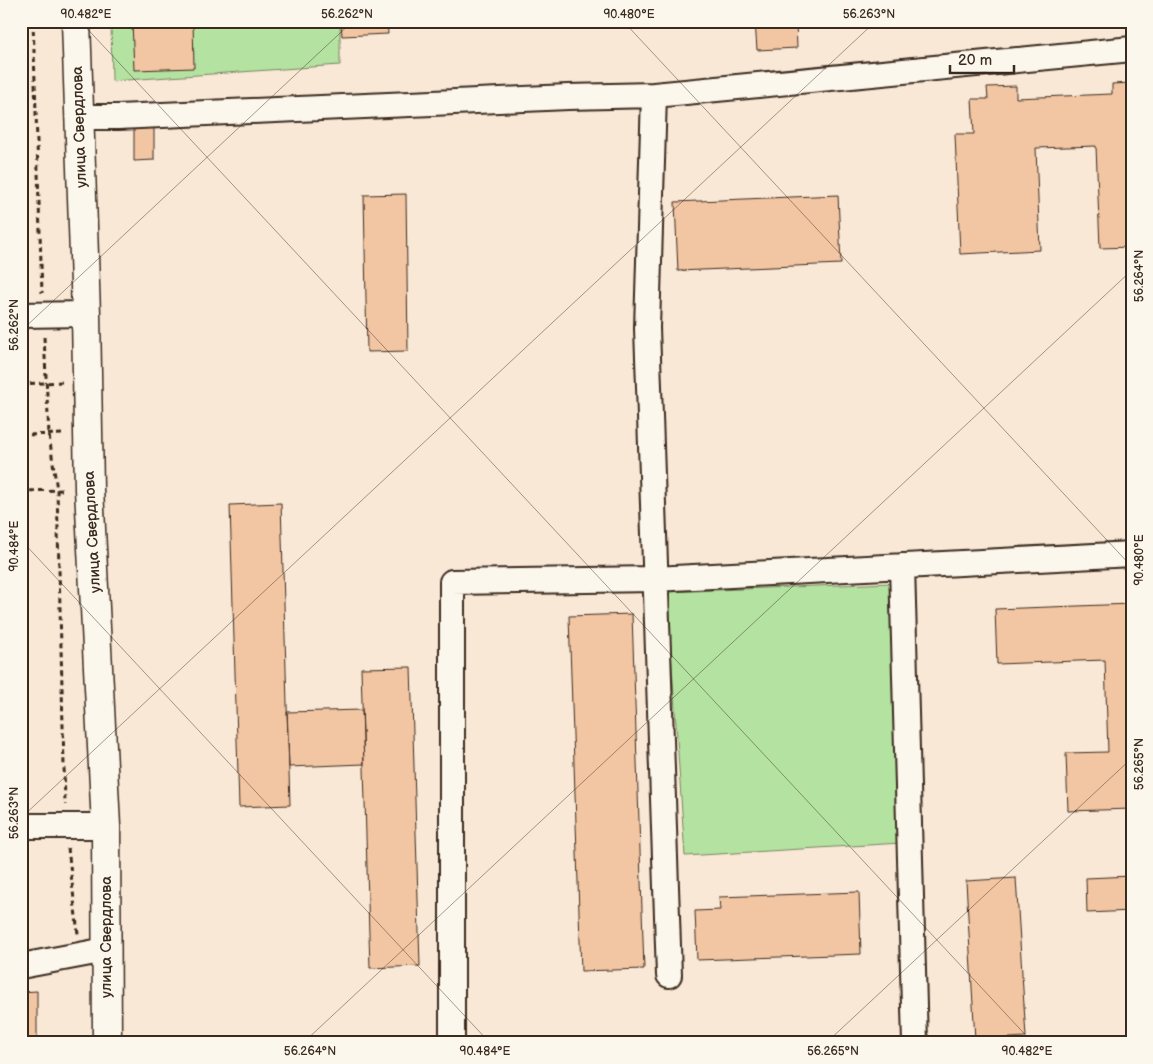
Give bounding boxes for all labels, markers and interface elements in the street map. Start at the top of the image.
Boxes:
text: 90.482°E [61,7,111,22]
text: 56.262°N [321,7,373,22]
text: 90.480°E [603,7,655,22]
text: 56.263°N [843,7,895,22]
scale bar [950,42,1014,74]
text: 20 m [958,51,992,70]
street label: улица Свердлова [68,65,91,188]
text: 56.264°N [1132,250,1147,302]
text: 56.262°N [7,299,22,351]
street label: улица Свердлова [80,470,105,593]
text: 90.484°E [7,520,22,571]
text: 90.480°E [1132,534,1147,586]
text: 56.265°N [1132,738,1147,790]
text: 56.263°N [7,787,22,839]
street label: улица Свердлова [97,876,116,998]
text: 56.264°N [284,1044,336,1059]
text: 90.484°E [460,1044,511,1059]
text: 56.265°N [807,1044,859,1059]
text: 90.482°E [1002,1044,1052,1059]

